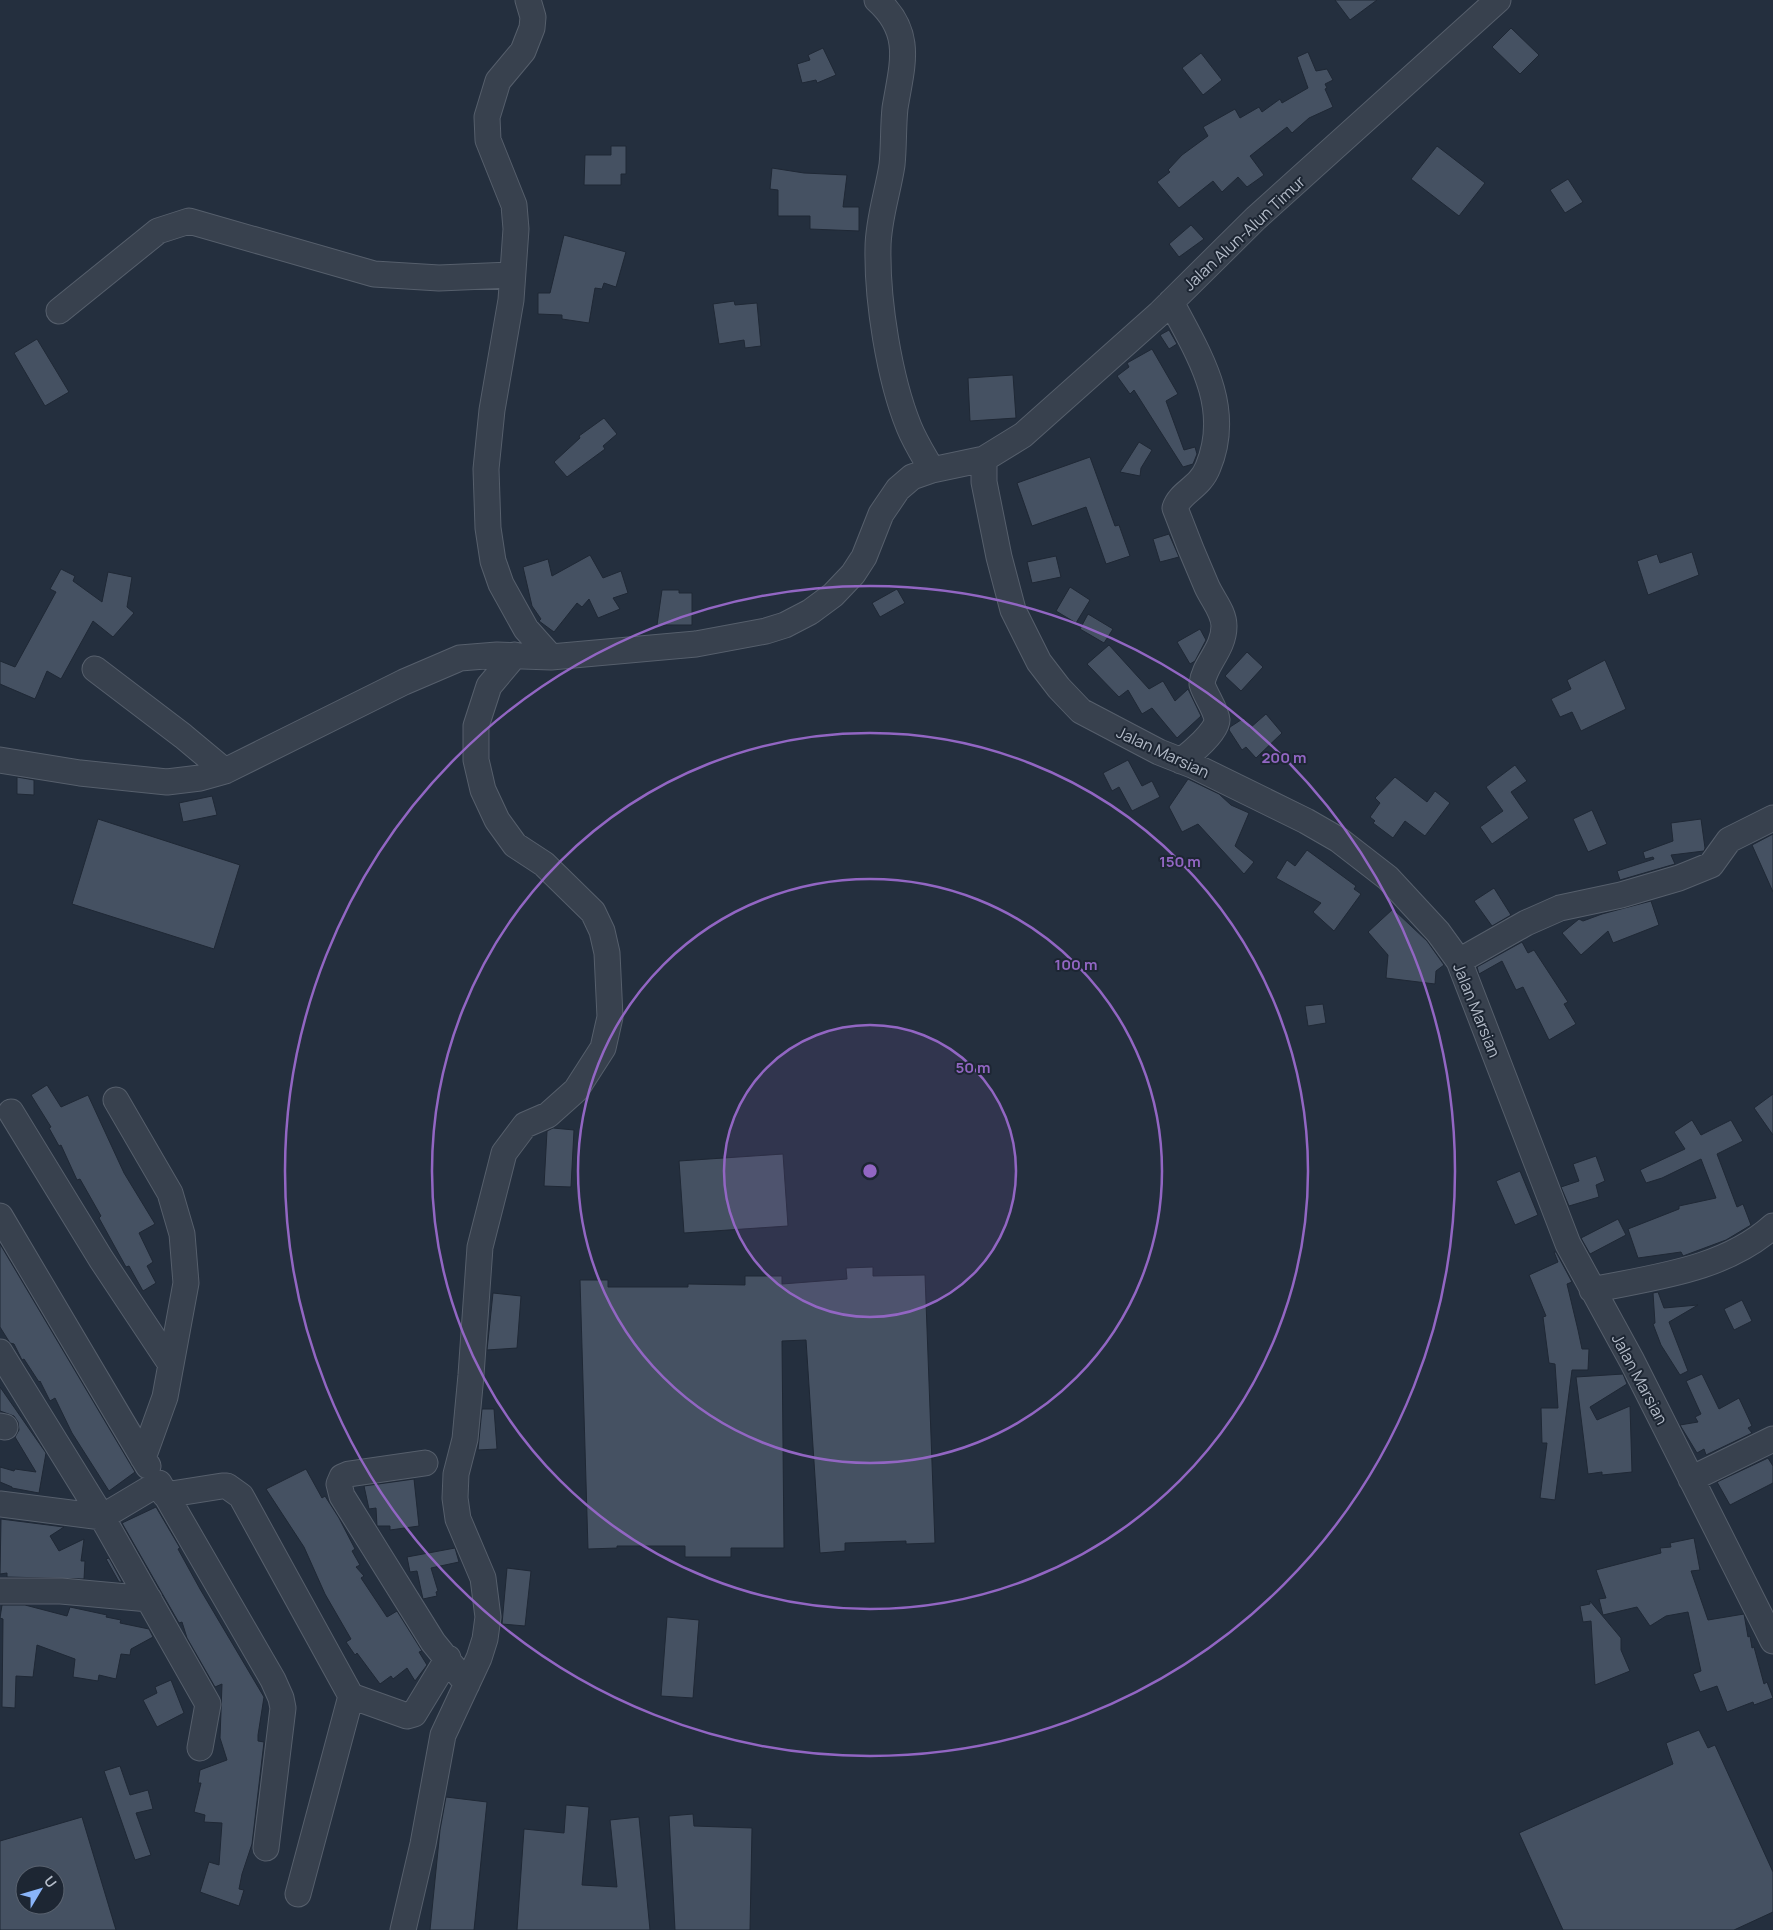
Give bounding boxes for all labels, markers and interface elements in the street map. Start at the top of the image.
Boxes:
street label: Jalan Alun-Alun Timur [1178,171,1310,295]
street label: Jalan Marsian [1113,721,1213,783]
text: 200 m [1261,747,1307,768]
text: 150 m [1159,851,1201,872]
text: 100 m [1055,954,1097,975]
street label: Jalan Marsian [1448,960,1506,1060]
text: 50 m [955,1057,991,1078]
centre of rings [861,1162,879,1180]
street label: Jalan Marsian [1607,1330,1673,1428]
north arrow [15,1865,65,1915]
text: U [40,1872,61,1892]

